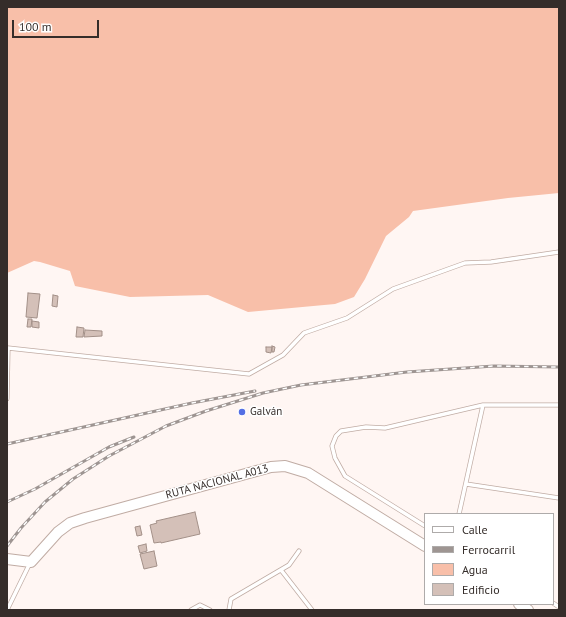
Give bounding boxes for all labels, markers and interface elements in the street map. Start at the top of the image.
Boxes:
scale bar [14,12,101,38]
text: 100 m [19,19,52,34]
place label: Galván [250,405,282,419]
marker: Galván [237,407,247,417]
street label: RUTA NACIONAL A013 [164,462,270,502]
legend [424,513,554,605]
text: Calle [462,522,488,537]
text: Ferrocarril [462,542,515,557]
text: Agua [462,562,488,577]
text: Edificio [462,582,500,597]

